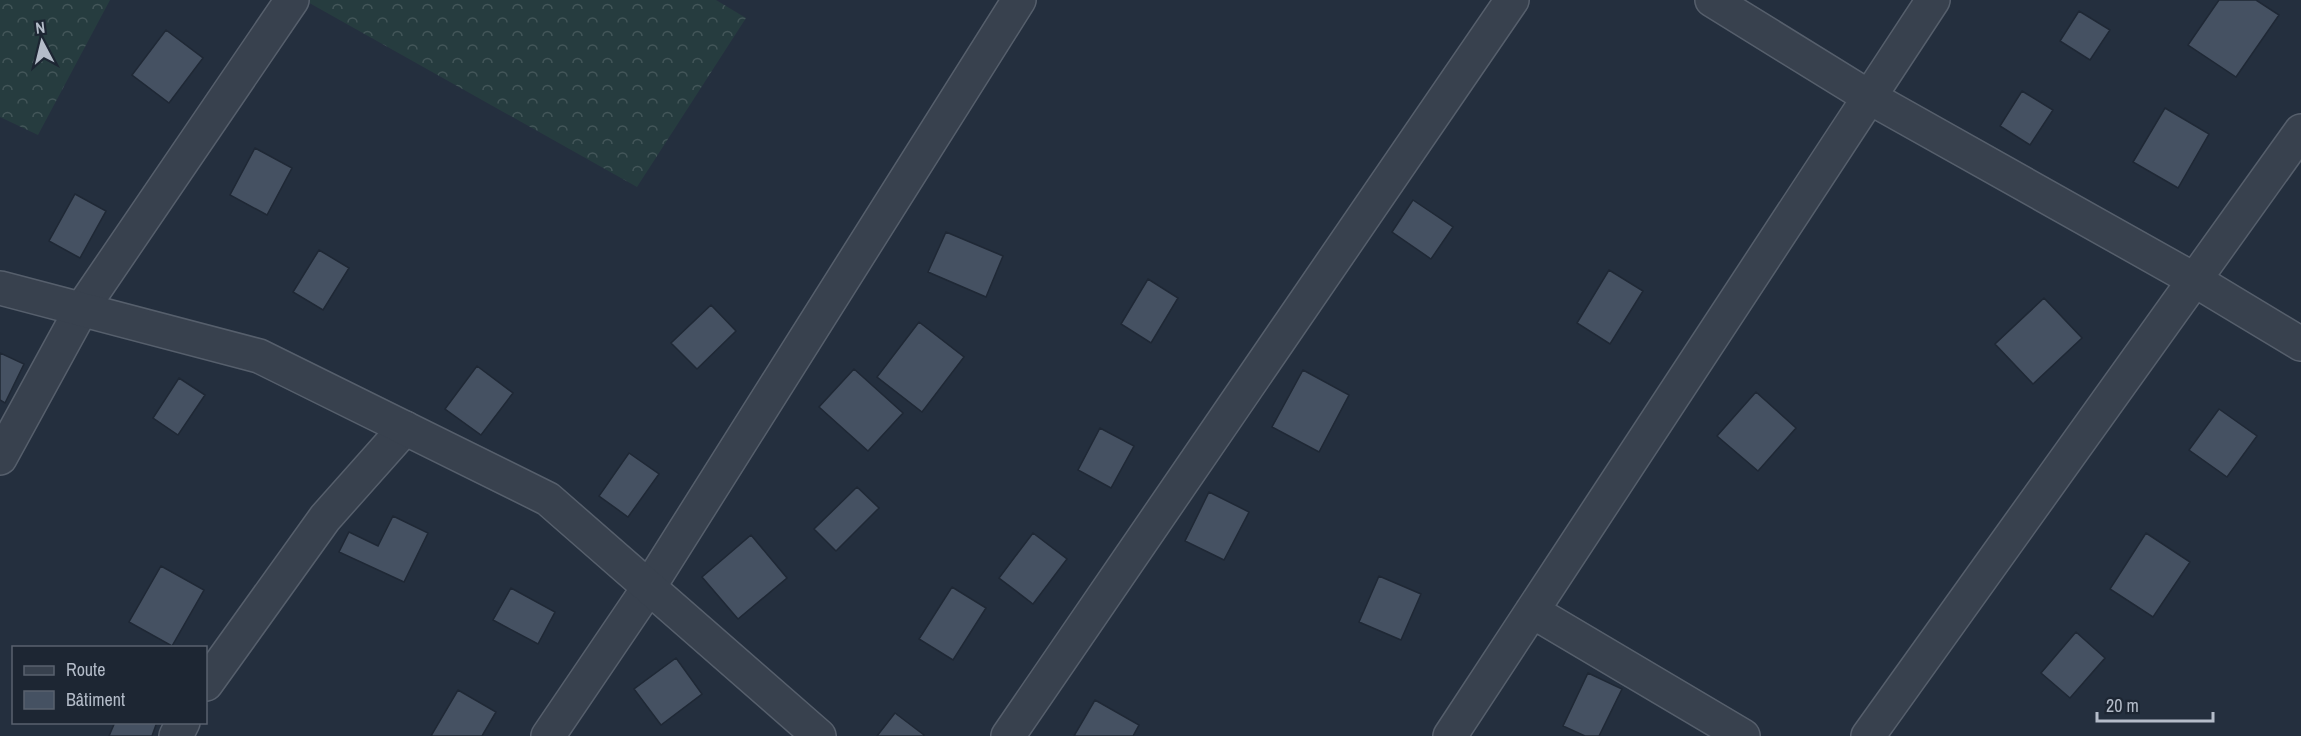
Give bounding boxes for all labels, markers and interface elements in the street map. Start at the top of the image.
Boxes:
north arrow [12,12,72,72]
text: N [34,16,46,39]
legend [12,646,207,724]
text: Route [66,657,105,682]
scale bar [2097,685,2212,723]
text: Bâtiment [66,687,125,712]
text: 20 m [2106,693,2139,718]

